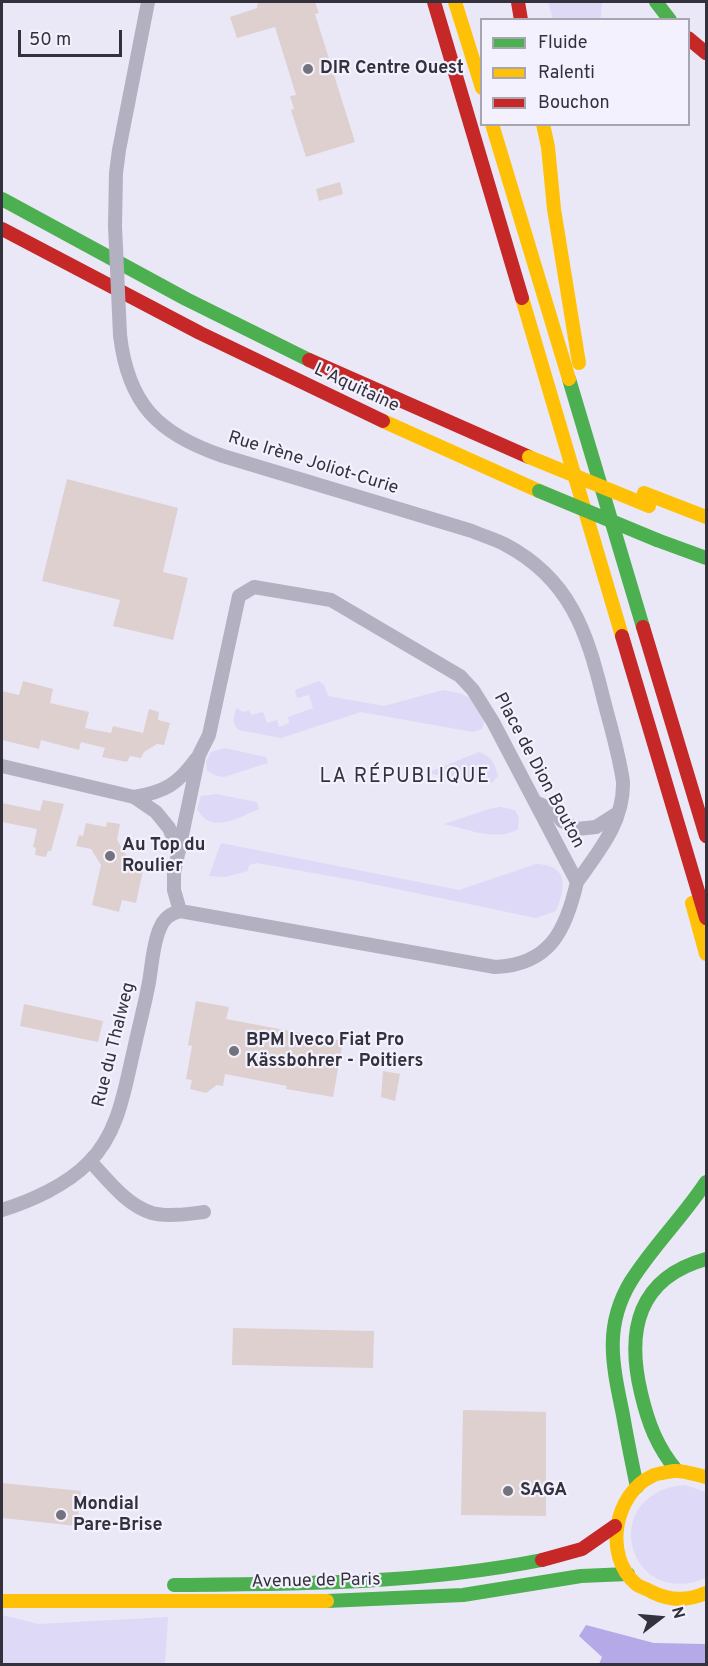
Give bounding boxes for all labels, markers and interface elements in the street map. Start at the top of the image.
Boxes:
scale bar [21,18,124,56]
legend [480,18,690,126]
text: 50 m [29,29,71,52]
text: Fluide [538,32,587,55]
place label: DIR Centre Ouest [320,58,464,80]
marker: DIR Centre Ouest [301,62,315,76]
text: Ralenti [538,62,595,85]
text: Bouchon [538,92,610,115]
street label: L'Aquitaine [310,360,402,418]
street label: Rue Irène Joliot-Curie [225,428,401,500]
street label: Place de Dion Bouton [488,690,588,852]
district label: LA RÉPUBLIQUE [320,766,490,790]
place label: Au Top du Roulier [122,835,205,878]
marker: Au Top du Roulier [103,849,117,863]
street label: Rue du Thalweg [89,980,141,1110]
place label: BPM Iveco Fiat Pro Kässbohrer - Poitiers [246,1030,423,1072]
marker: BPM Iveco Fiat Pro Kässbohrer - Poitiers [227,1044,241,1058]
place label: SAGA [520,1480,567,1502]
marker: SAGA [501,1484,515,1498]
place label: Mondial Pare-Brise [73,1494,162,1537]
marker: Mondial Pare-Brise [54,1508,68,1522]
street label: Avenue de Paris [251,1570,381,1594]
north arrow [630,1588,690,1648]
text: N [666,1605,689,1621]

